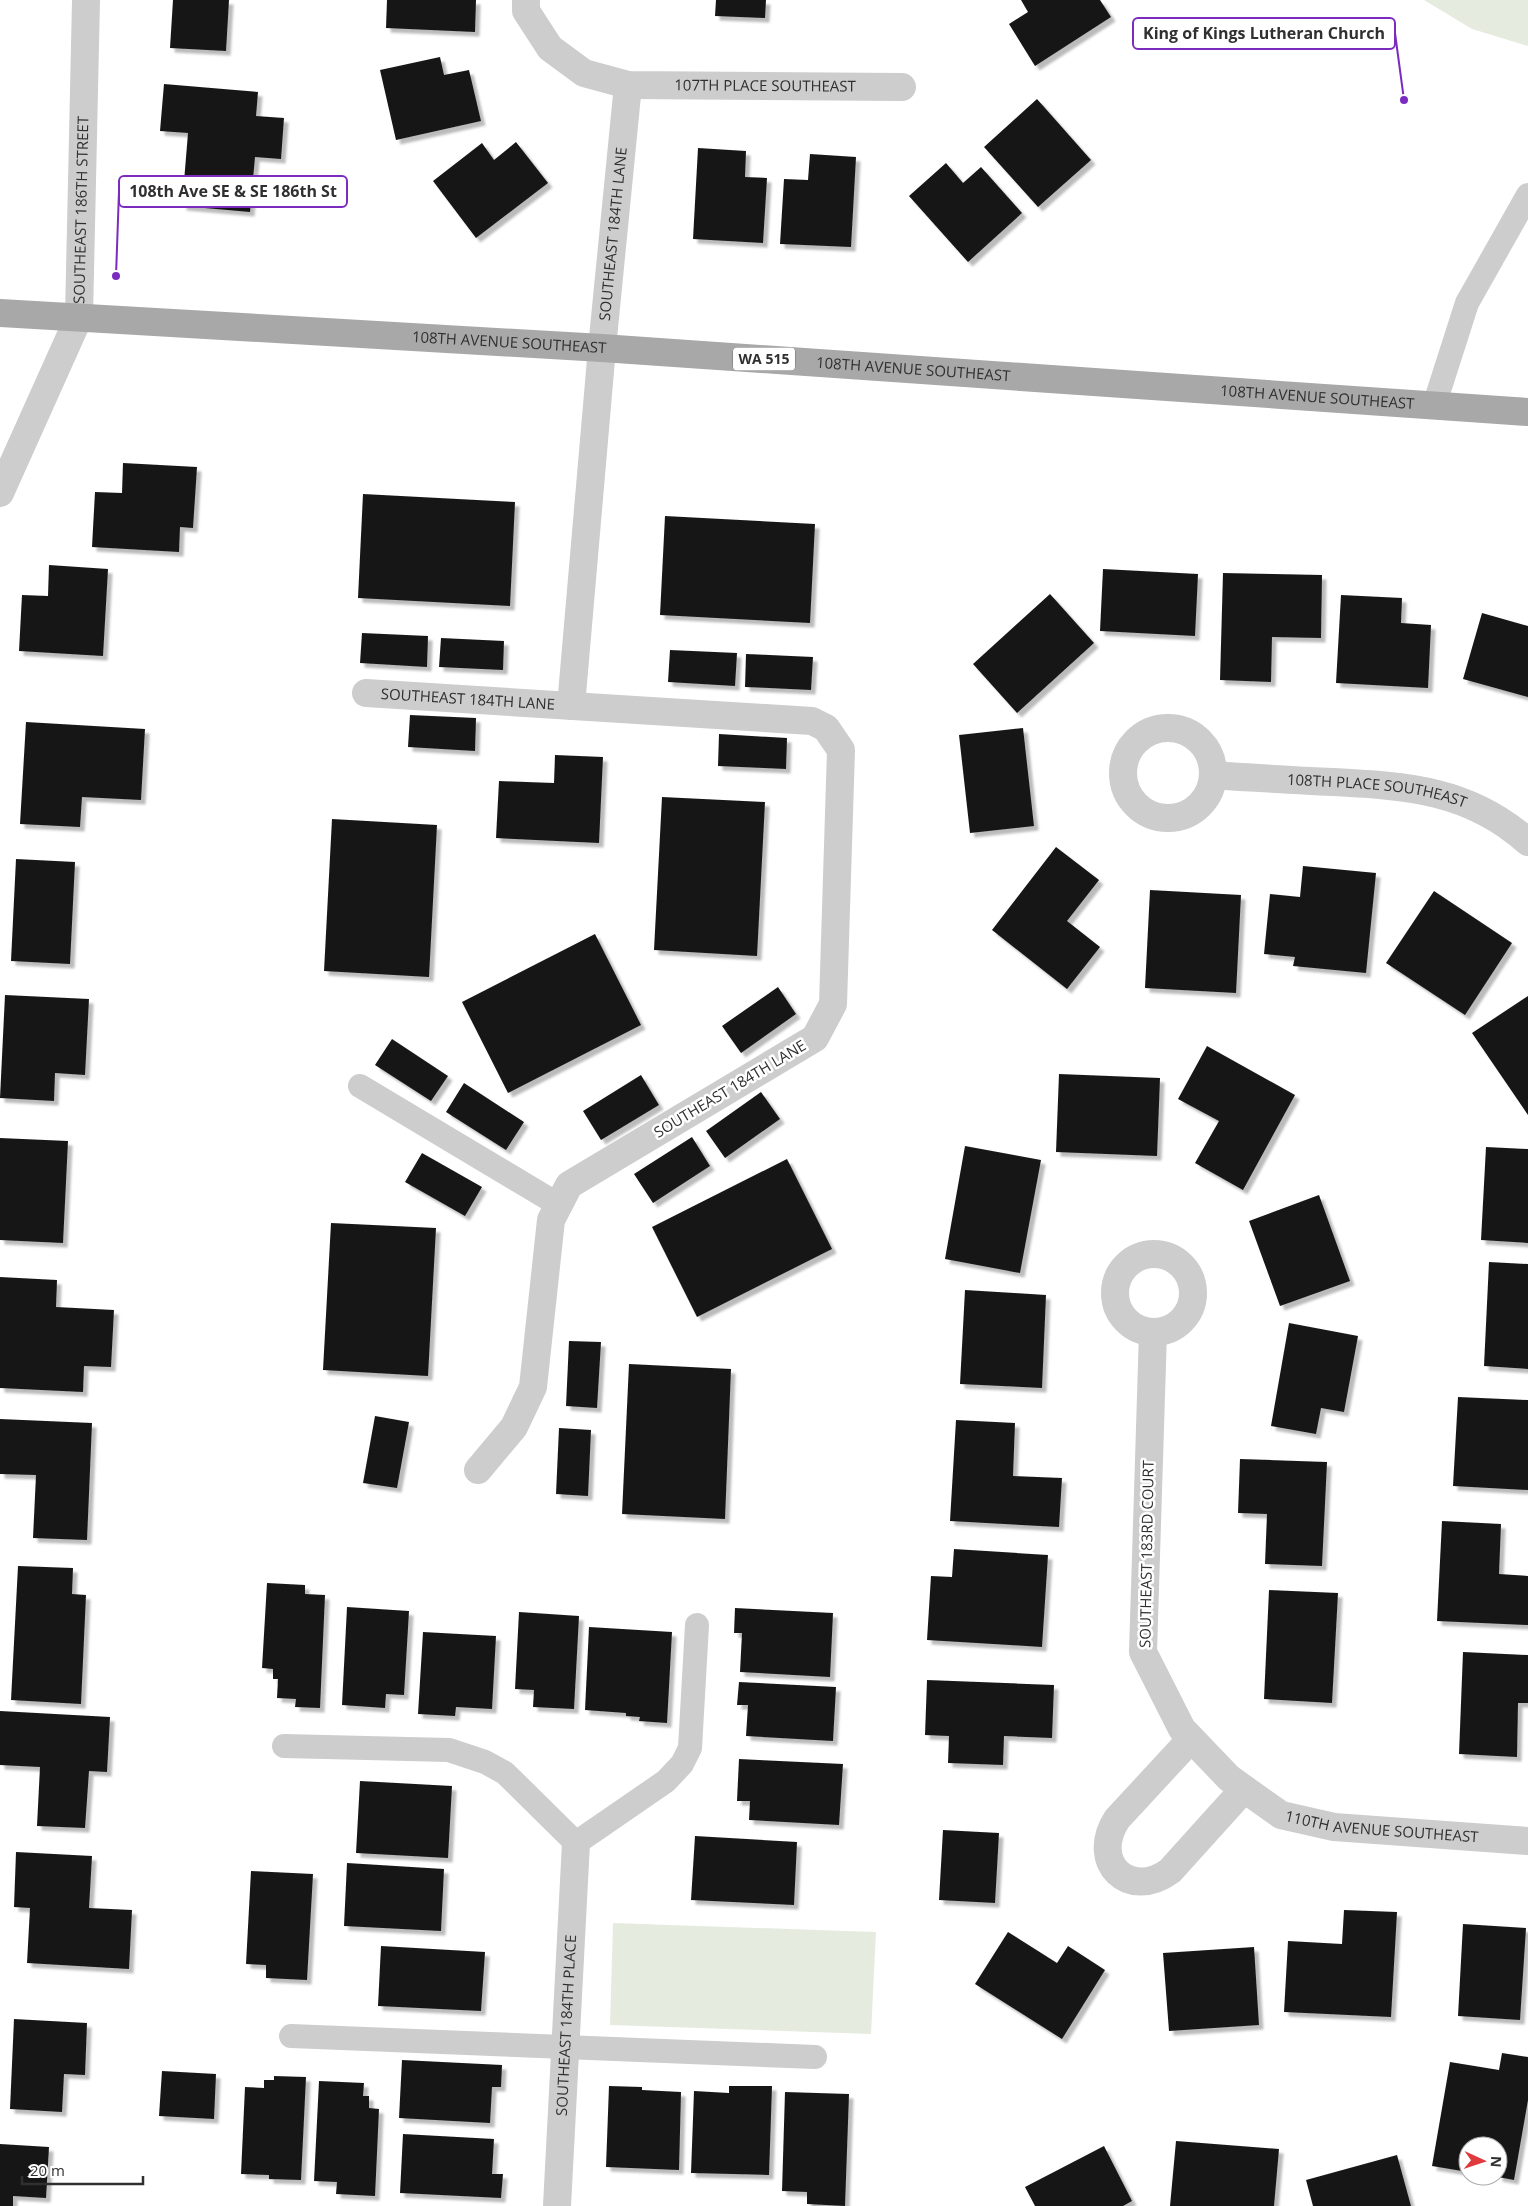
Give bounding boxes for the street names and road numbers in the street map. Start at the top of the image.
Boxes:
street label: 107TH PLACE SOUTHEAST [674,74,857,96]
street label: SOUTHEAST 186TH STREET [68,115,92,304]
street label: SOUTHEAST 184TH LANE [594,146,631,322]
street label: 108TH AVENUE SOUTHEAST [411,326,608,357]
road number: WA 515 [733,348,795,370]
street label: 108TH AVENUE SOUTHEAST [815,352,1012,385]
street label: 108TH AVENUE SOUTHEAST [1220,380,1416,413]
street label: SOUTHEAST 184TH LANE [380,683,556,714]
street label: 108TH PLACE SOUTHEAST [1287,769,1471,812]
street label: SOUTHEAST 184TH LANE [650,1035,809,1142]
street label: SOUTHEAST 183RD COURT [1134,1459,1158,1648]
street label: 110TH AVENUE SOUTHEAST [1283,1805,1480,1846]
street label: SOUTHEAST 184TH PLACE [551,1934,580,2116]

